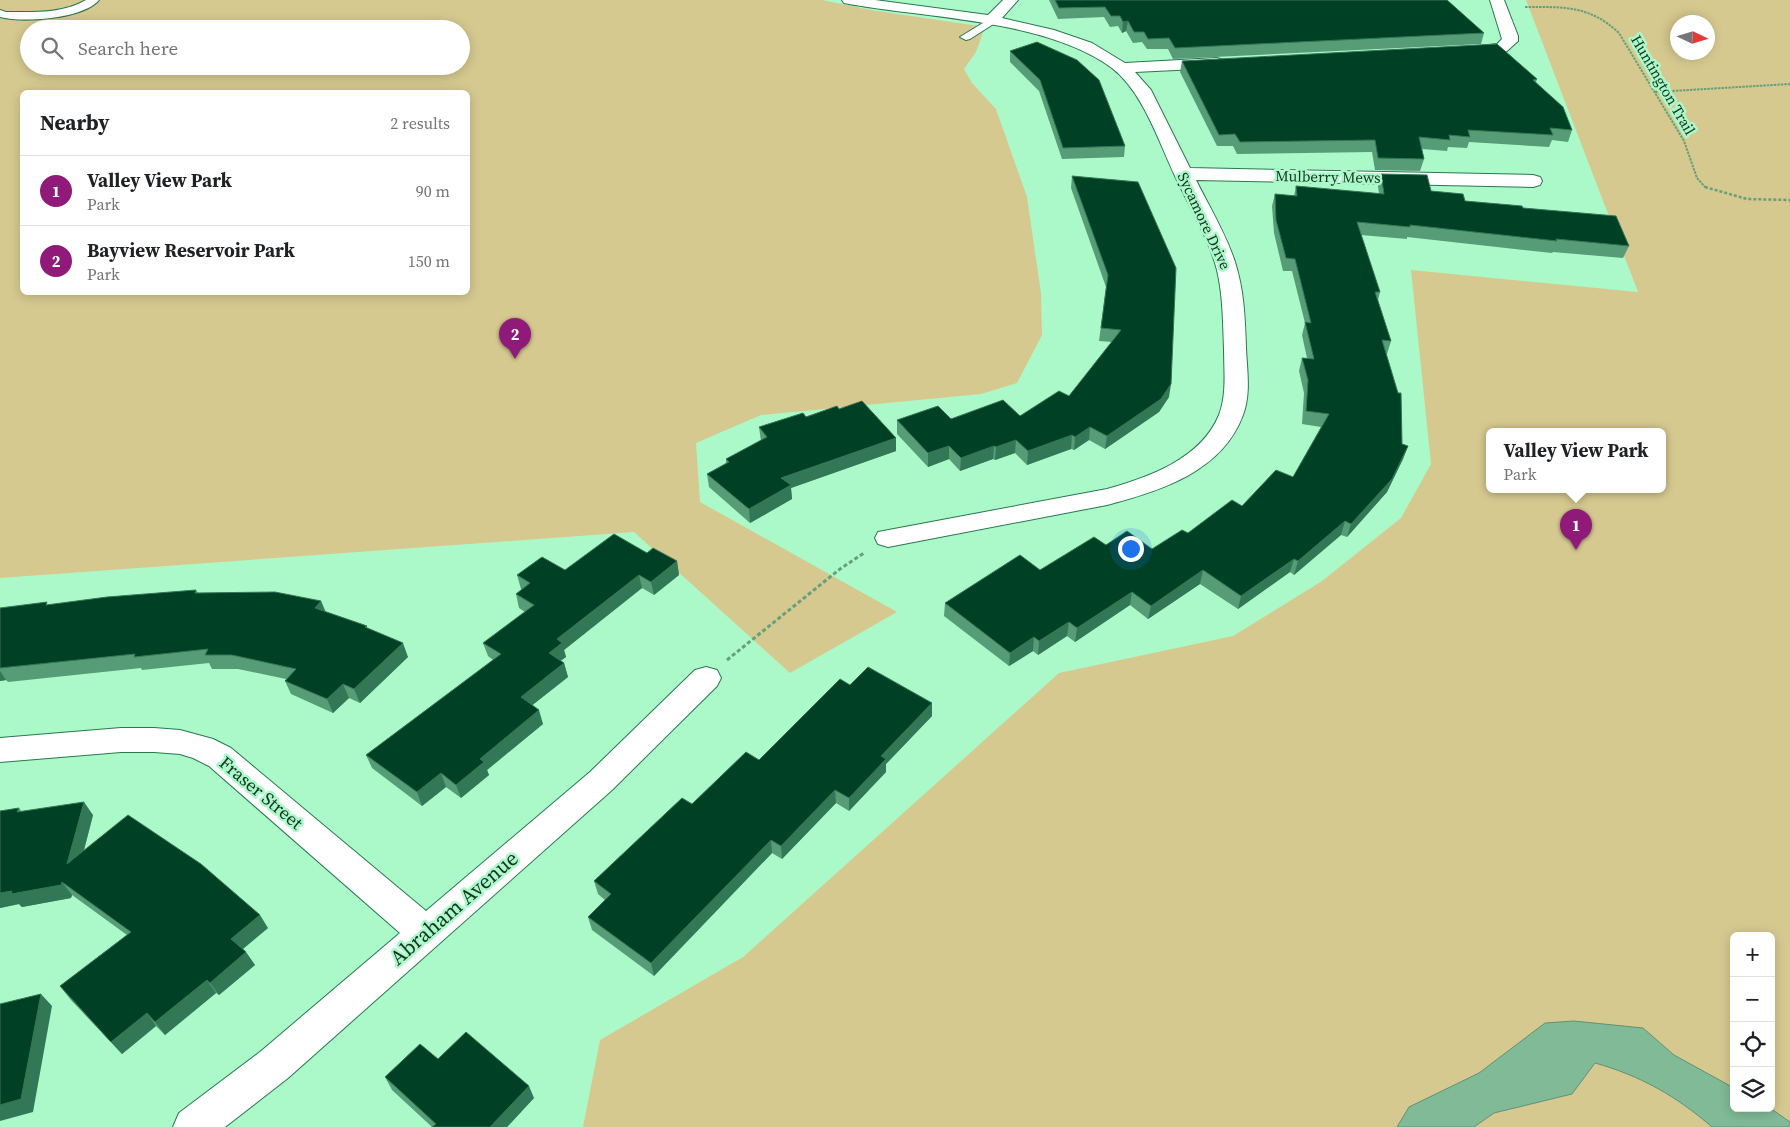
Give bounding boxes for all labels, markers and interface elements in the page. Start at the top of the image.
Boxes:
north arrow [1670,15,1715,60]
search box [20,20,470,75]
street label: Huntington Trail [1626,31,1701,139]
icon: search [38,34,66,62]
text: Search here [78,35,178,61]
text: Nearby [40,108,110,137]
text: 2 results [390,112,450,134]
street label: Mulberry Mews [1275,165,1381,188]
text: Valley View Park [87,167,232,193]
street label: Sycamore Drive [1173,169,1236,273]
text: 1 [52,180,60,202]
text: 90 m [416,180,450,202]
text: Park [87,193,120,215]
text: Bayview Reservoir Park [87,237,295,263]
text: 2 [52,250,60,272]
text: 150 m [408,250,450,272]
text: Park [87,263,120,285]
pin: 2 [499,318,531,359]
popup [1486,428,1666,493]
text: Valley View Park [1504,437,1648,463]
text: Park [1504,463,1536,485]
pin: 1 [1560,509,1592,550]
your location [1118,536,1144,562]
street label: Fraser Street [214,750,309,835]
street label: Abraham Avenue [383,844,524,972]
map controls [1730,932,1775,1112]
button: + [1730,932,1775,977]
button: − [1730,977,1775,1022]
button: locate [1730,1022,1775,1067]
button: layers [1730,1067,1775,1112]

